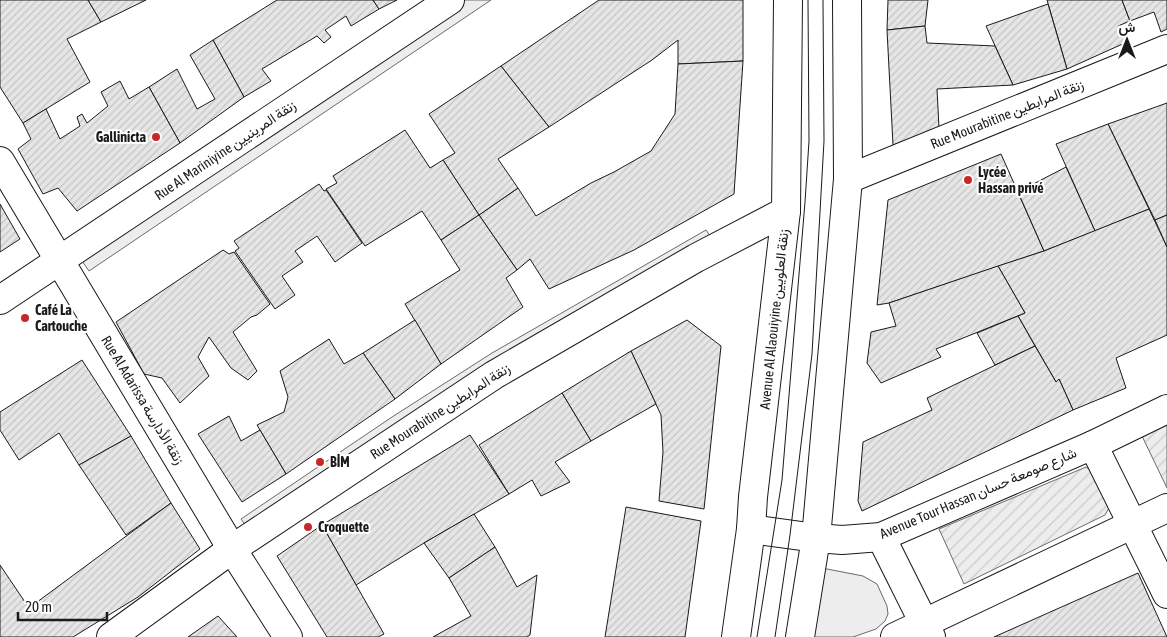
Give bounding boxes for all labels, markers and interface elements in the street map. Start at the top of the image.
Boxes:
north arrow [1102,15,1152,65]
text: ش [1119,19,1136,36]
street label: Rue Mourabitine زنقة المرابطين [928,76,1086,153]
street label: Rue Al Mariniyine زنقة المرينيين [151,97,299,204]
place label: Gallinicta [96,129,146,145]
marker: Gallinicta [150,131,162,143]
place label: Lycée Hassan privé [978,164,1044,196]
marker: Lycée Hassan privé [962,174,974,186]
street label: Avenue Al Alaouiyine زنقة العلويين [757,228,792,410]
place label: Café La Cartouche [35,302,87,334]
marker: Café La Cartouche [19,312,31,324]
street label: Rue Al Adarissa زنقة الأدارسة [97,333,188,468]
street label: Rue Mourabitine زنقة المرابطين [367,360,514,463]
street label: Avenue Tour Hassan شارع صومعة حسان [877,444,1080,545]
place label: BİM [330,453,350,470]
marker: BİM [314,456,326,468]
place label: Croquette [318,519,369,535]
marker: Croquette [302,521,314,533]
scale bar [18,590,106,622]
text: 20 m [25,598,52,615]

